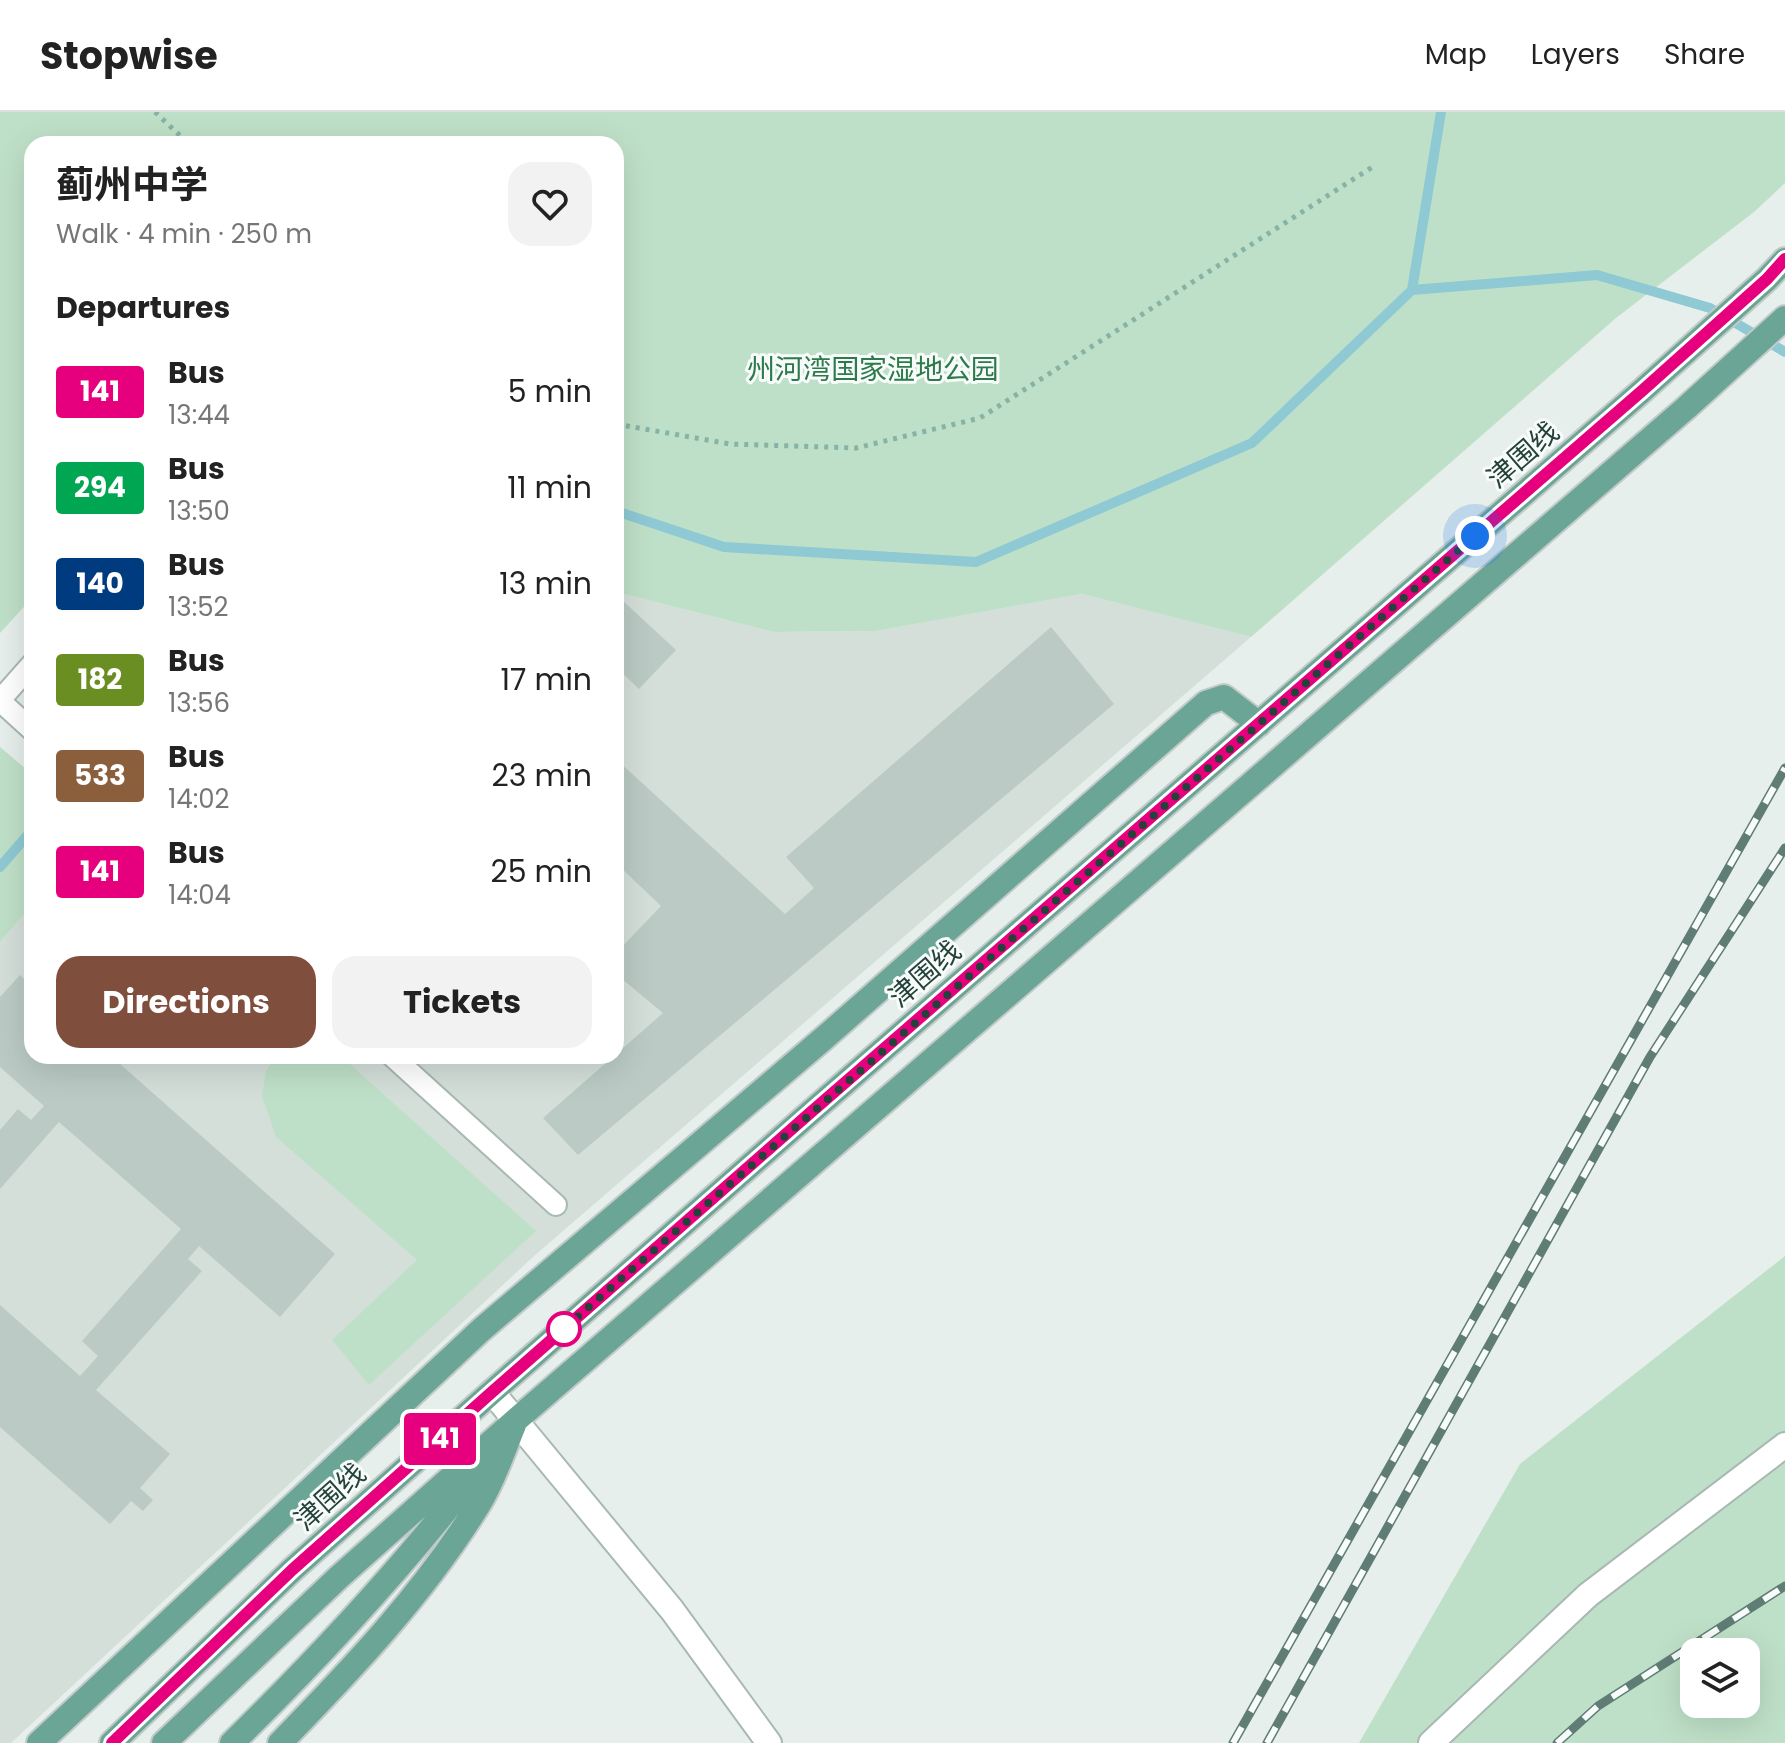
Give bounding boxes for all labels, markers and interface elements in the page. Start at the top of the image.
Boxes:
text: Stopwise [40,29,218,82]
text: Map [1425,35,1487,74]
text: Layers [1531,35,1620,74]
text: Share [1664,35,1745,74]
text: 蓟州中学 [56,158,208,211]
button: heart [508,162,592,246]
text: Walk · 4 min · 250 m [56,216,312,252]
text: Departures [56,286,230,329]
park label: 州河湾国家湿地公园 [747,350,999,389]
text: Bus [168,351,225,394]
text: 5 min [508,370,592,413]
text: 141 [80,372,120,411]
text: 13:44 [168,397,230,433]
street label: 津围线 [1479,413,1567,497]
text: Bus [168,447,225,490]
text: 11 min [507,466,592,509]
text: 294 [74,468,126,507]
text: 13:50 [168,493,230,529]
your location [1455,516,1495,556]
text: Bus [168,543,225,586]
text: 13 min [499,562,592,605]
text: 140 [76,564,124,603]
text: 13:52 [168,589,228,625]
text: Bus [168,639,225,682]
text: 17 min [501,658,592,701]
text: 182 [78,660,122,699]
text: 13:56 [168,685,230,721]
text: Bus [168,735,225,778]
text: 23 min [492,754,592,797]
text: 533 [74,756,126,795]
text: 14:02 [168,781,230,817]
text: Bus [168,831,225,874]
text: 25 min [490,850,592,893]
text: 141 [80,852,120,891]
text: 14:04 [168,877,231,913]
street label: 津围线 [881,932,969,1016]
button: Directions [56,956,316,1048]
button: Tickets [332,956,592,1048]
unlabelled marker [547,1312,581,1346]
line badge: 141 [394,1413,486,1465]
text: 141 [420,1419,460,1458]
street label: 津围线 [286,1454,374,1540]
map controls [1680,1638,1760,1718]
button: layers [1680,1638,1760,1718]

